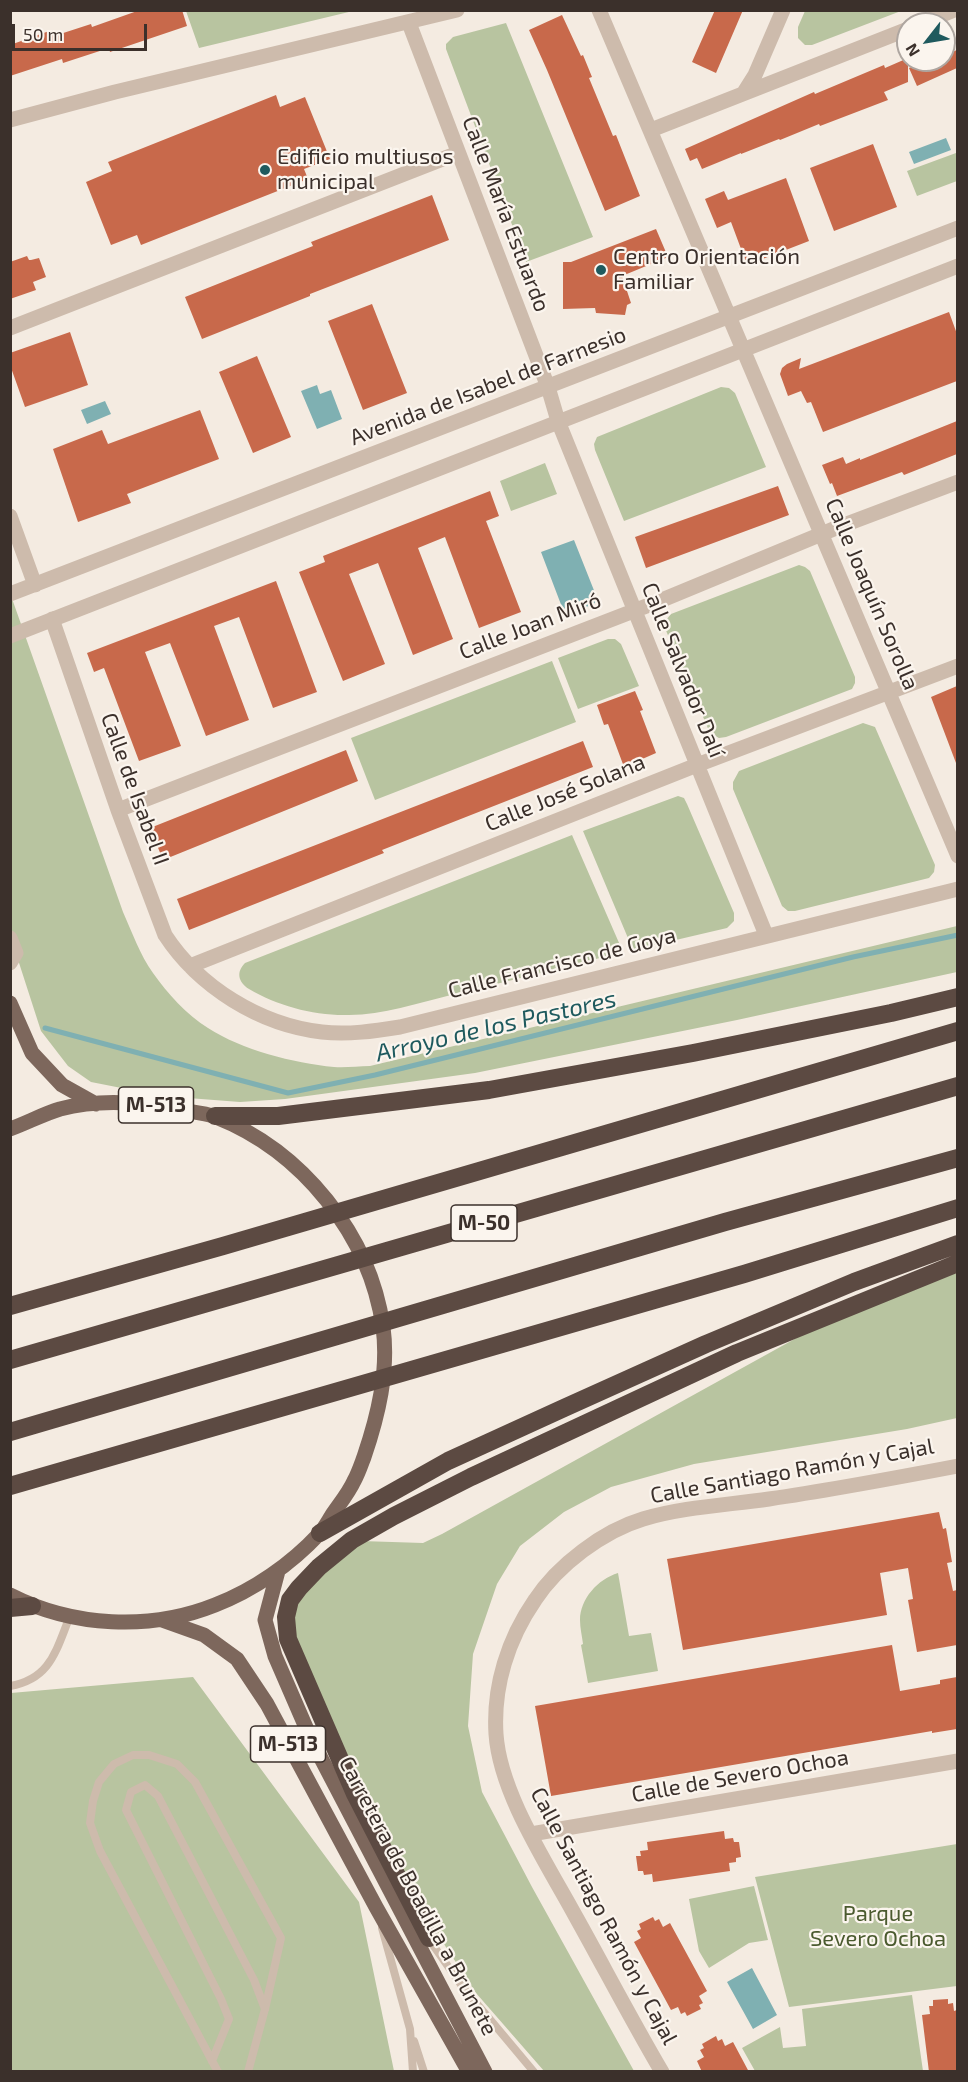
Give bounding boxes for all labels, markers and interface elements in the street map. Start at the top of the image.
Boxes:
scale bar [15,12,150,50]
north arrow [896,12,956,72]
text: 50 m [23,23,63,45]
text: N [901,41,923,60]
street label: Calle María Estuardo [457,113,555,315]
place label: Edificio multiusos municipal [277,144,454,196]
marker: Edificio multiusos municipal [258,163,272,177]
place label: Centro Orientación Familiar [613,244,800,296]
marker: Centro Orientación Familiar [594,263,608,277]
street label: Avenida de Isabel de Farnesio [346,321,630,451]
street label: Calle Joaquín Sorolla [820,494,924,694]
street label: Calle Salvador Dalí [636,579,730,761]
street label: Calle Joan Miró [455,587,605,665]
street label: Calle de Isabel II [95,709,175,869]
street label: Calle José Solana [481,749,649,837]
street label: Calle Francisco de Goya [445,922,679,1004]
water label: Arroyo de los Pastores [373,984,619,1068]
road number: M-513 [118,1087,194,1123]
road number: M-50 [451,1205,517,1241]
street label: Calle Santiago Ramón y Cajal [648,1433,936,1509]
road number: M-513 [250,1726,326,1762]
street label: Calle de Severo Ochoa [629,1744,851,1808]
street label: Carretera de Boadilla a Brunete [333,1752,503,2040]
street label: Calle Santiago Ramón y Cajal [525,1783,683,2049]
park label: Parque Severo Ochoa [810,1901,946,1952]

